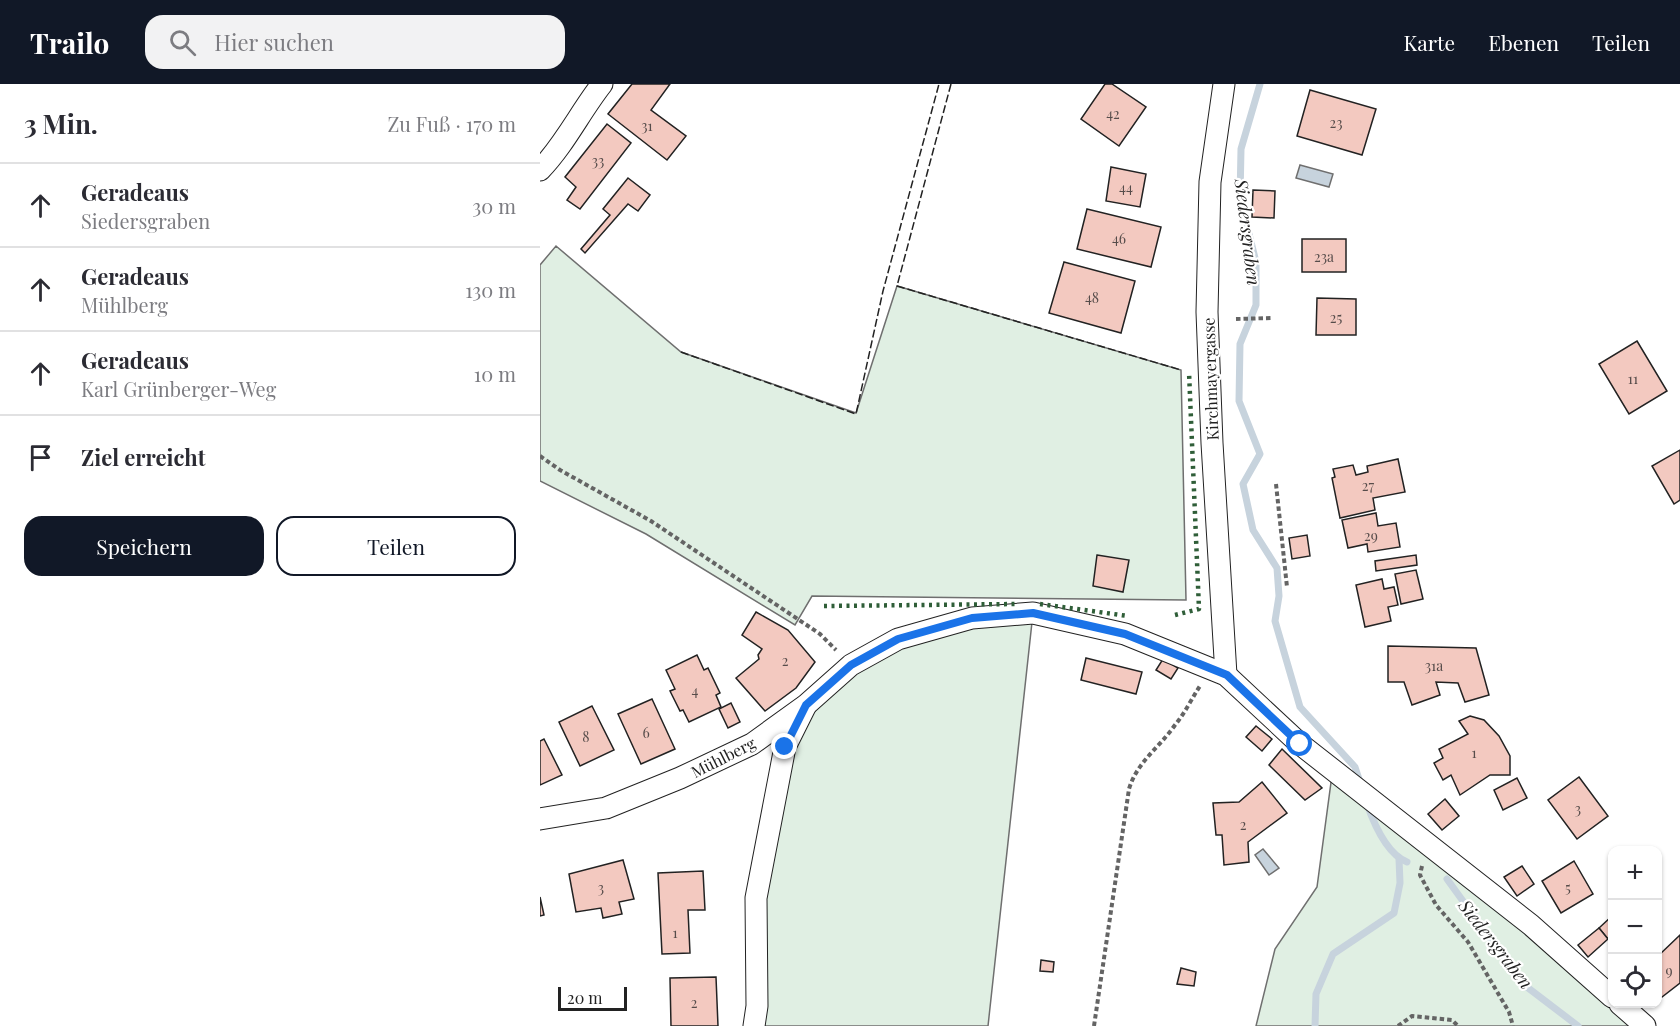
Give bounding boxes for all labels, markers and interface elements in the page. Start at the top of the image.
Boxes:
search box [145,15,565,69]
text: Trailo [30,24,109,61]
icon: search [166,26,199,59]
text: Hier suchen [214,27,334,57]
text: Karte [1404,28,1455,56]
text: Ebenen [1488,28,1559,56]
text: Teilen [1592,28,1650,56]
house number: 42 [1106,104,1120,123]
text: 3 Min. [24,106,98,141]
text: Zu Fuß · 170 m [387,110,516,137]
house number: 23 [1329,113,1343,132]
house number: 31 [641,116,653,135]
house number: 33 [592,151,604,170]
water label: Siedersgraben [1229,176,1266,287]
text: Geradeaus [81,177,189,207]
house number: 44 [1119,178,1133,197]
icon: ahead [24,189,57,222]
text: 30 m [472,192,516,219]
text: Siedersgraben [81,207,210,234]
house number: 46 [1112,229,1126,248]
house number: 23a [1314,247,1334,266]
text: Geradeaus [81,261,189,291]
icon: ahead [24,273,57,306]
text: 130 m [465,276,516,303]
house number: 48 [1085,288,1099,307]
text: Mühlberg [81,291,168,318]
house number: 25 [1330,308,1342,327]
street label: Kirchmayergasse [1197,317,1223,441]
text: Geradeaus [81,345,189,375]
icon: ahead [24,357,57,390]
text: 10 m [474,360,516,387]
house number: 11 [1628,369,1638,388]
text: Karl Grünberger-Weg [81,375,276,402]
icon: arrive [24,441,57,474]
text: Ziel erreicht [81,442,205,472]
house number: 27 [1362,476,1375,495]
button: Speichern [24,516,264,576]
button: Teilen [276,516,516,576]
house number: 29 [1364,526,1378,545]
house number: 2 [782,651,789,670]
house number: 31a [1425,656,1443,675]
house number: 4 [692,681,699,700]
house number: 6 [642,723,650,742]
house number: 8 [582,727,590,746]
route start [1286,730,1312,756]
street label: Mühlberg [687,732,759,782]
route end [771,733,797,759]
house number: 1 [1471,743,1477,762]
house number: 3 [1575,799,1581,818]
house number: 2 [1240,815,1247,834]
map controls [1608,846,1662,1008]
button: + [1608,846,1662,900]
house number: 3 [598,878,604,897]
house number: 5 [1565,878,1571,897]
water label: Siedersgraben [1453,894,1538,994]
button: − [1608,900,1662,954]
house number: 1 [672,923,678,942]
button: locate [1608,954,1662,1008]
house number: 9 [1665,961,1673,980]
scale bar [558,984,627,1012]
text: 20 m [567,987,602,1008]
house number: 2 [691,993,698,1012]

